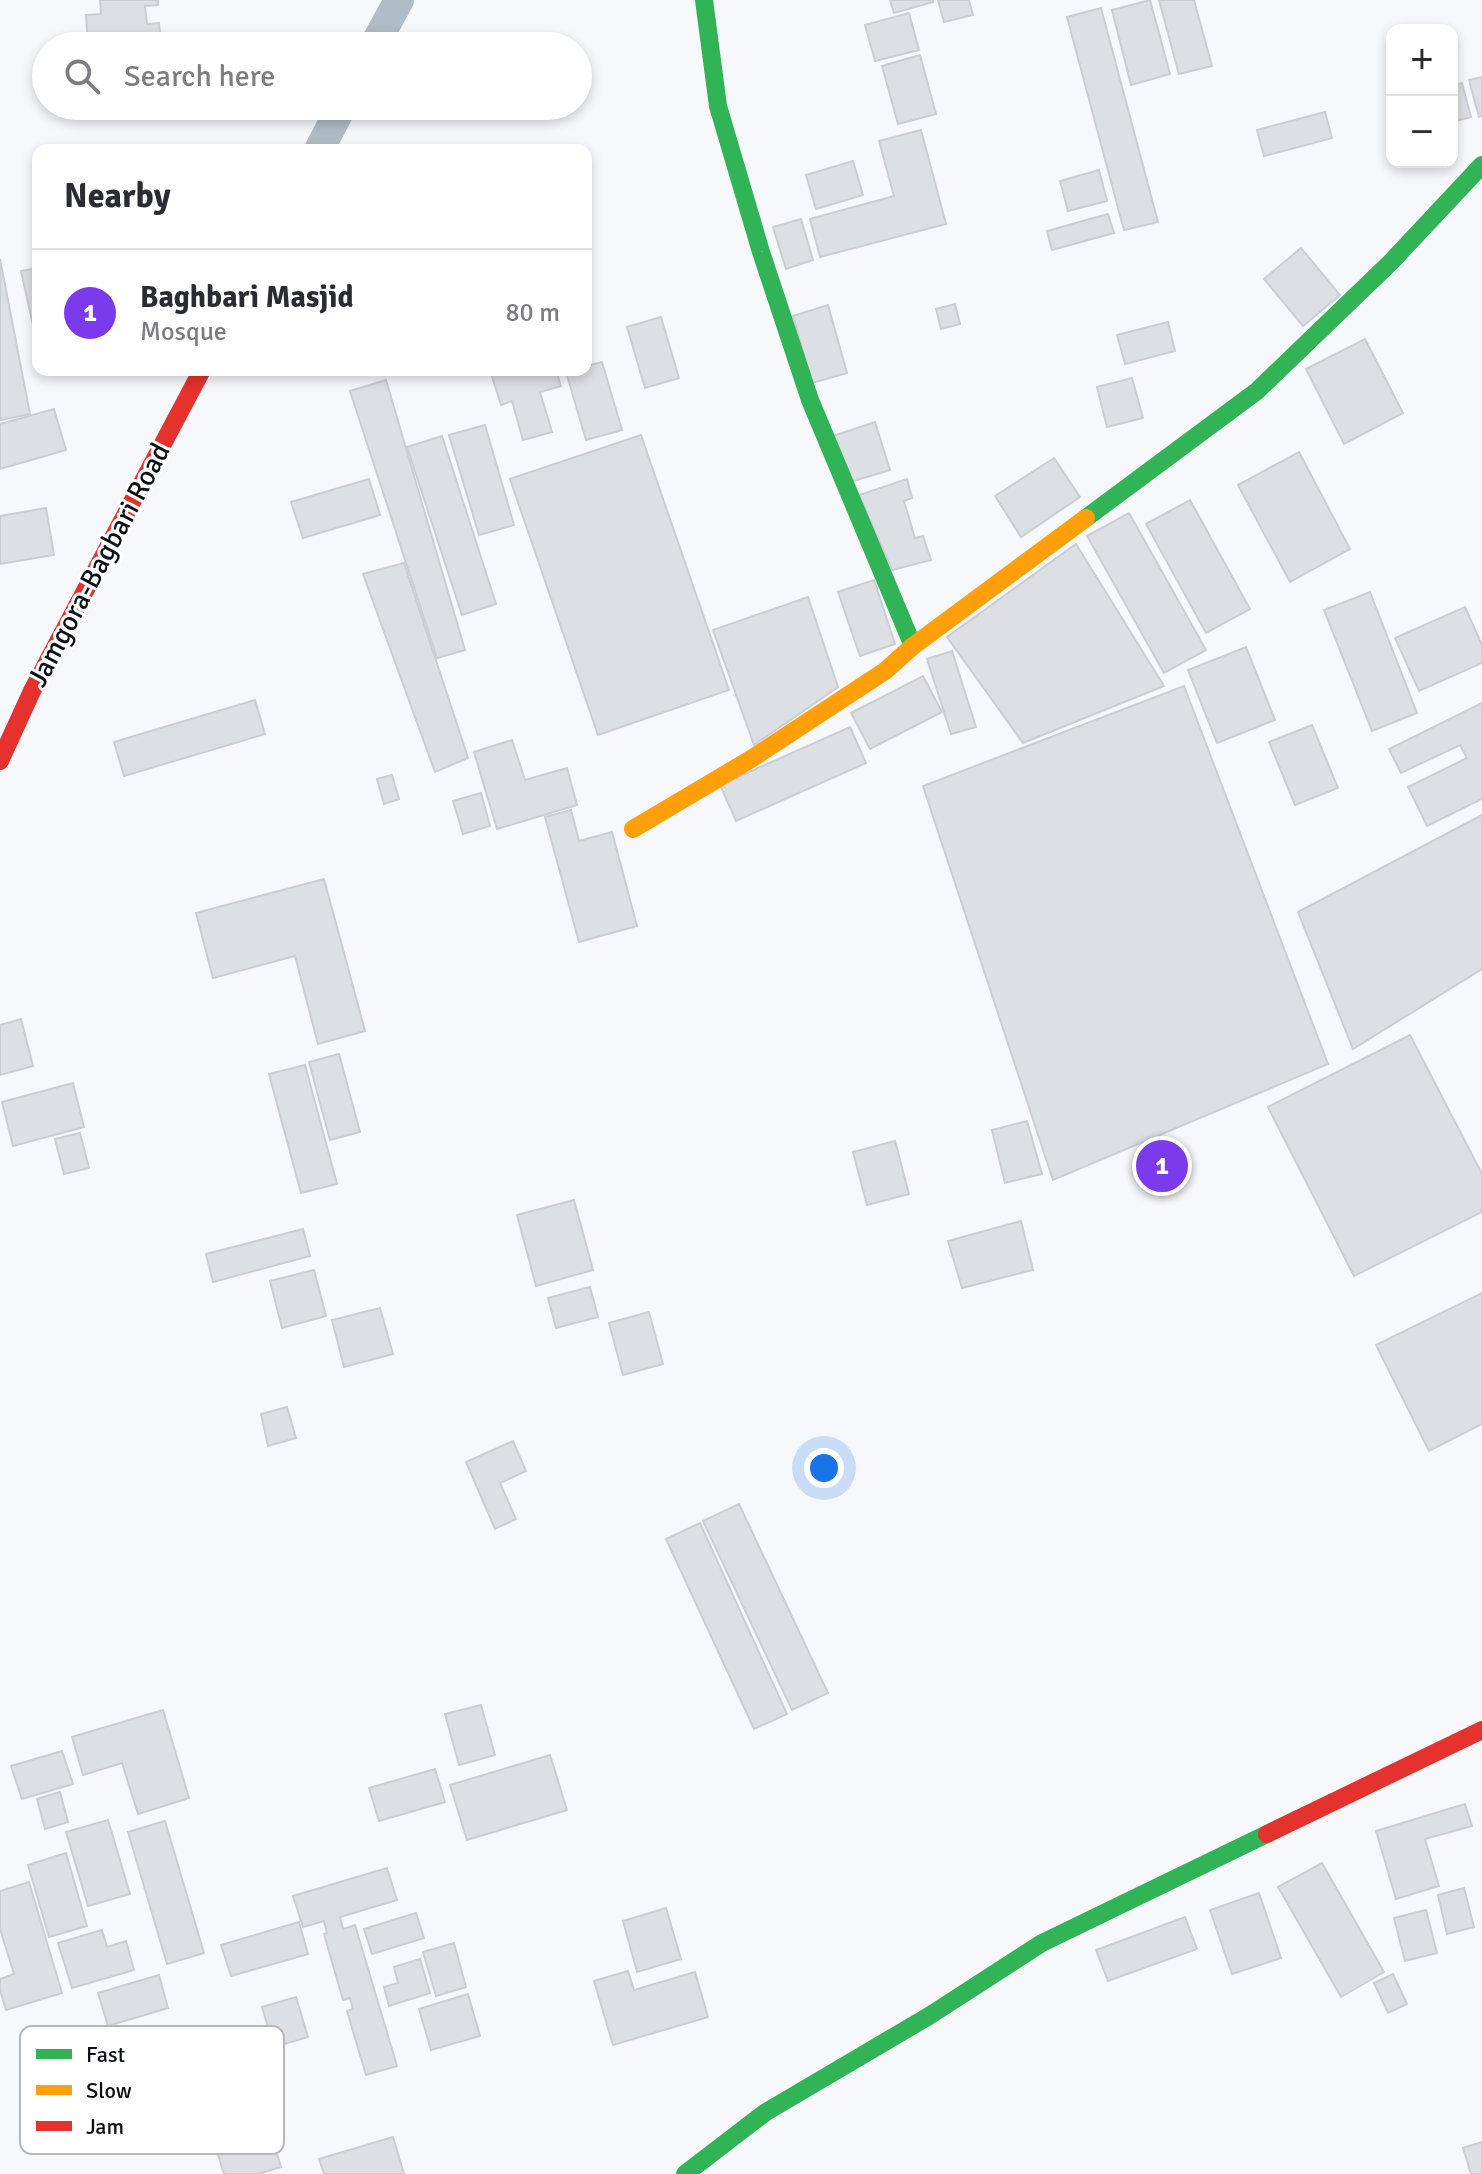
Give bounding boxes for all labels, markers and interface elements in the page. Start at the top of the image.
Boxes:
map controls [1386,24,1458,168]
button: + [1386,24,1458,96]
search box [32,32,592,120]
icon: search [60,54,104,98]
text: Search here [124,58,275,95]
button: − [1386,96,1458,168]
text: Nearby [64,175,171,217]
text: Baghbari Masjid [140,279,354,316]
text: 1 [83,297,97,329]
text: 80 m [505,297,560,329]
text: Mosque [140,316,227,348]
street label: Jamgora-Bagbari Road [20,437,178,693]
pin: 1 [1136,1136,1188,1196]
your location [804,1448,844,1488]
legend [20,2026,284,2154]
text: Fast [86,2041,126,2068]
text: Slow [86,2077,132,2104]
text: Jam [86,2113,124,2140]

